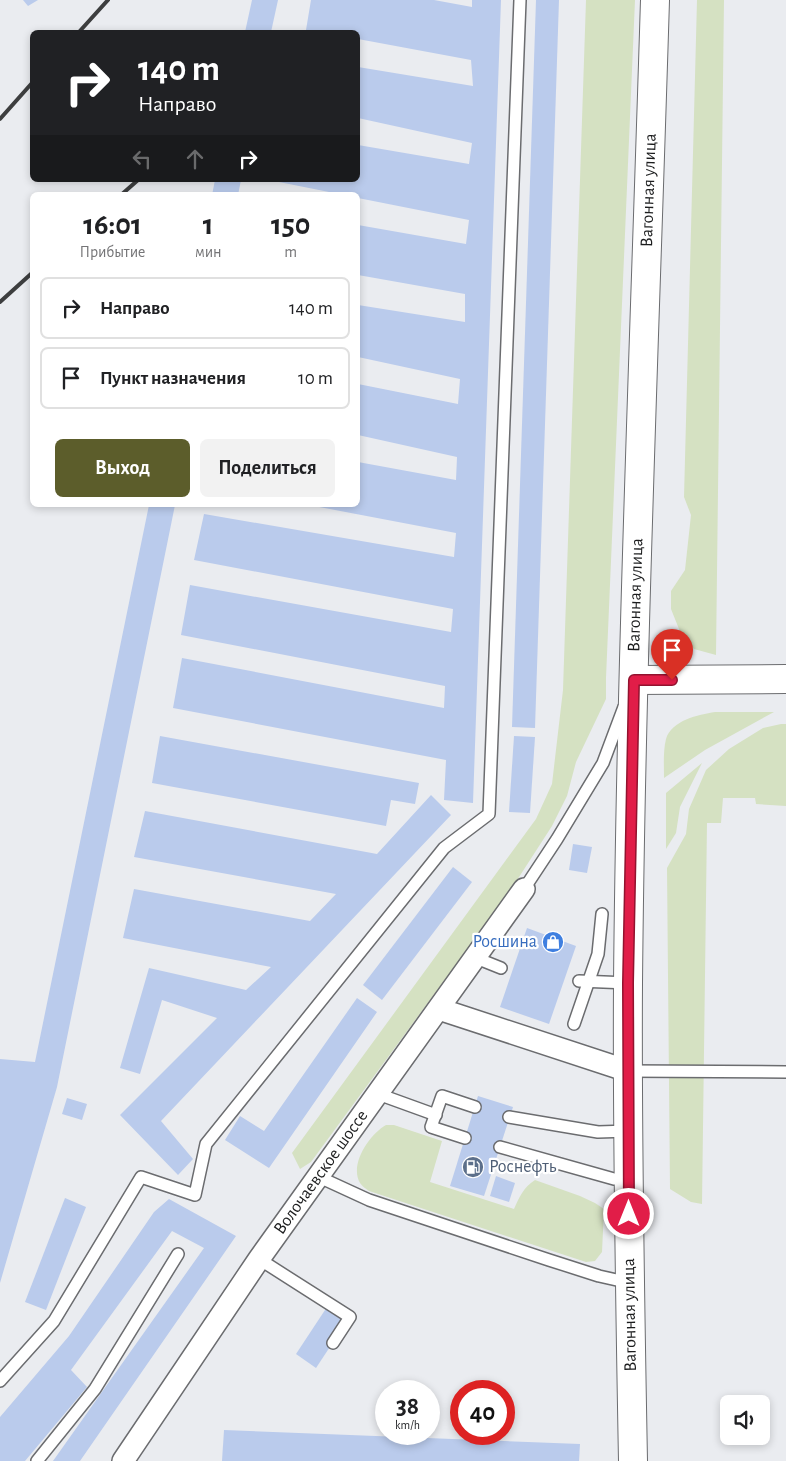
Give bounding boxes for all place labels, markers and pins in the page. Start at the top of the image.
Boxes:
pin [651,629,693,680]
shop icon: Росшина [541,930,565,954]
place label: Росшина [473,933,537,951]
fuel station icon: Роснефть [461,1155,485,1179]
place label: Роснефть [489,1158,557,1176]

